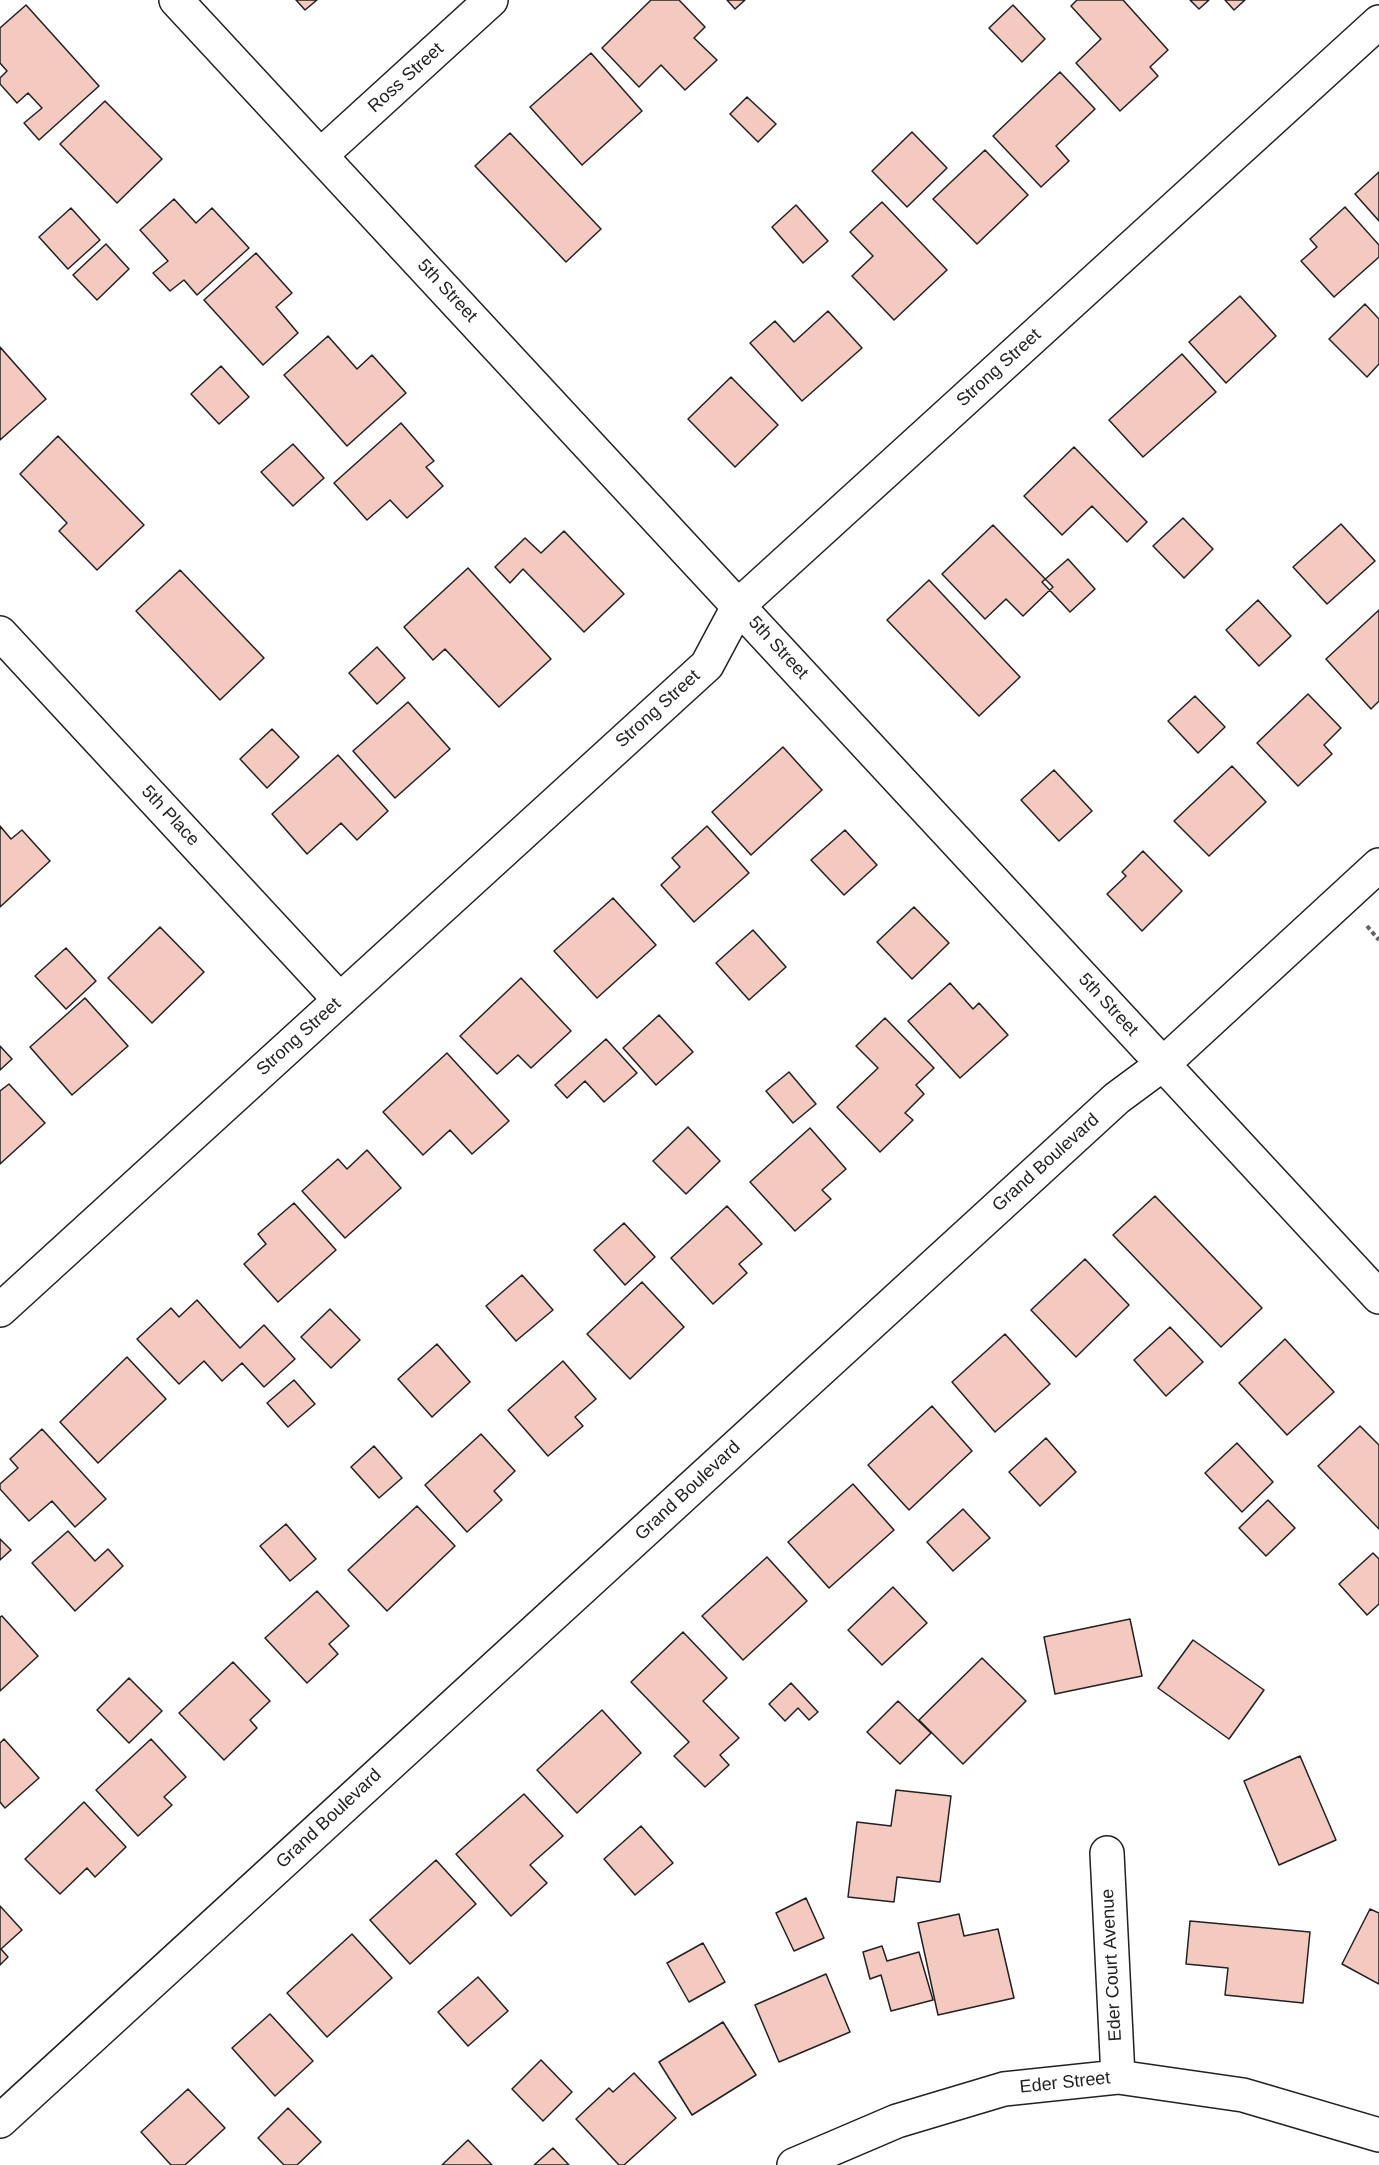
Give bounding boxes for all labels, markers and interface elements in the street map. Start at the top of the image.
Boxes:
street label: Ross Street [364,39,448,117]
street label: 5th Street [412,255,482,327]
street label: Strong Street [952,324,1046,412]
street label: 5th Street [743,612,813,684]
street label: Strong Street [611,665,705,753]
street label: 5th Place [137,781,203,851]
street label: 5th Street [1073,969,1143,1041]
street label: Strong Street [252,993,346,1081]
street label: Grand Boulevard [988,1109,1104,1217]
street label: Grand Boulevard [631,1437,745,1545]
street label: Grand Boulevard [272,1765,386,1873]
street label: Eder Court Avenue [1097,1888,1127,2042]
street label: Eder Street [1019,2068,1111,2098]

